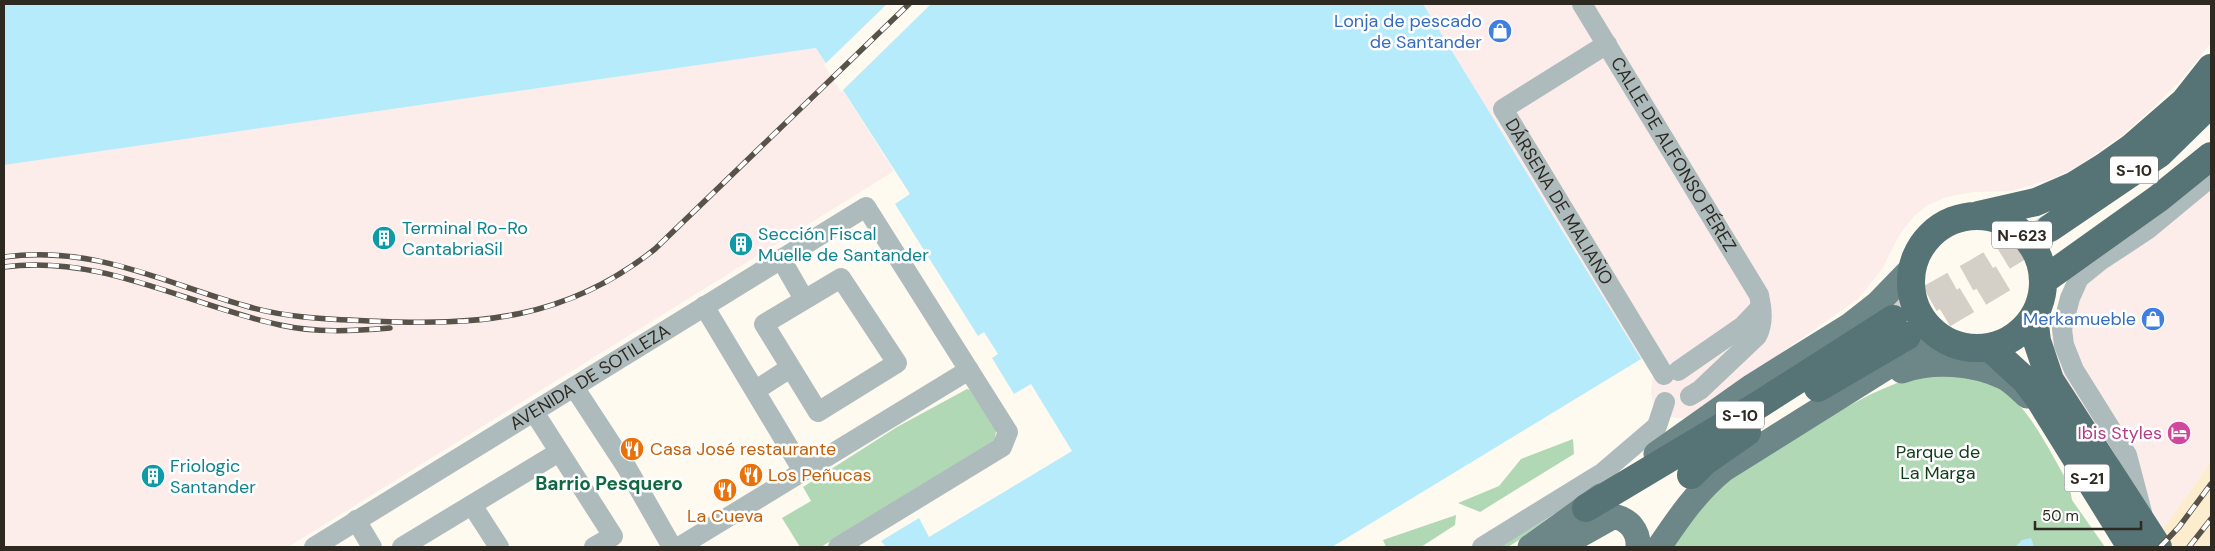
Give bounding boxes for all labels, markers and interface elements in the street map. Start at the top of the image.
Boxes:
place label: Lonja de pescado de Santander [1334,9,1482,54]
shop icon: Lonja de pescado de Santander [1487,18,1513,44]
street label: CALLE DE ALFONSO PÉREZ [1605,53,1742,256]
street label: DÁRSENA DE MALIAÑO [1500,114,1619,289]
road number: S-10 [2110,156,2158,184]
place label: Terminal Ro-Ro CantabriaSil [402,216,528,261]
place label: Sección Fiscal Muelle de Santander [758,222,929,267]
road number: N-623 [1992,222,2052,248]
building icon: Terminal Ro-Ro CantabriaSil [371,225,397,251]
building icon: Sección Fiscal Muelle de Santander [728,231,754,257]
shop icon: Merkamueble [2140,306,2166,332]
place label: Merkamueble [2023,307,2136,331]
street label: AVENIDA DE SOTILEZA [505,319,675,436]
road number: S-10 [1716,402,1764,428]
hotel icon: Ibis Styles [2166,420,2192,446]
place label: Ibis Styles [2078,421,2162,445]
restaurant icon: Casa José restaurante [619,436,645,462]
place label: Casa José restaurante [650,437,836,461]
park label: Parque de La Marga [1896,440,1980,485]
place label: Friologic Santander [170,454,256,499]
restaurant icon: Los Peñucas [738,462,764,488]
building icon: Friologic Santander [140,463,166,489]
place label: Los Peñucas [768,463,872,487]
road number: S-21 [2064,464,2110,492]
district label: Barrio Pesquero [535,471,683,496]
restaurant icon: La Cueva [712,477,738,503]
scale bar [2035,498,2141,530]
place label: La Cueva [687,504,763,528]
text: 50 m [2042,506,2079,526]

